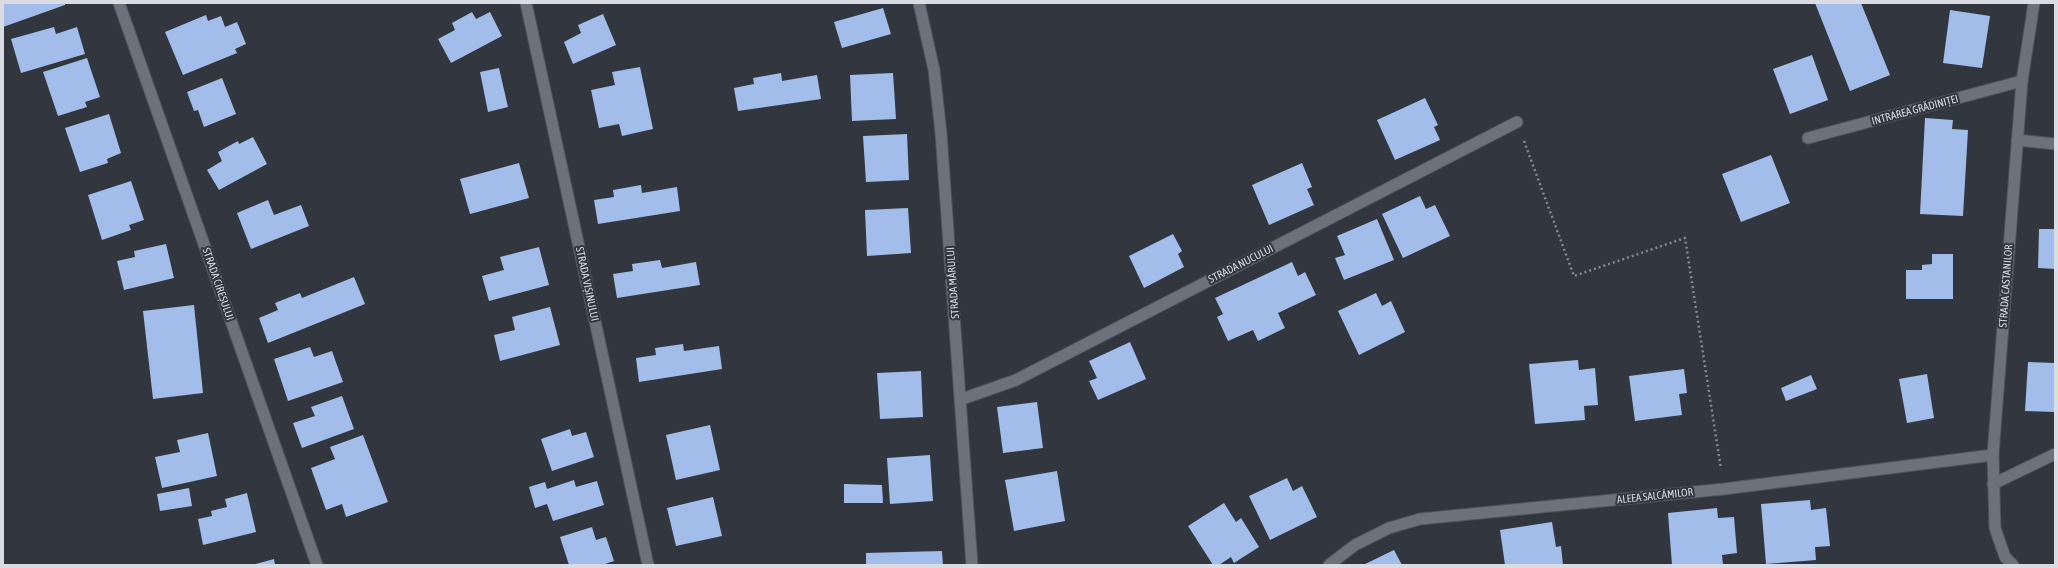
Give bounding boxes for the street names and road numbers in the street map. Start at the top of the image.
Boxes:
street label: INTRAREA GRĂDINIȚEI [1870,92,1960,128]
street label: STRADA NUCULUI [1206,242,1276,286]
street label: STRADA CASTANILOR [1997,244,2015,328]
street label: STRADA CIREȘULUI [199,246,237,322]
street label: STRADA VIȘINULUI [573,246,601,322]
street label: STRADA MĂRULUI [944,247,962,319]
street label: ALEEA SALCÂMILOR [1616,485,1694,507]

